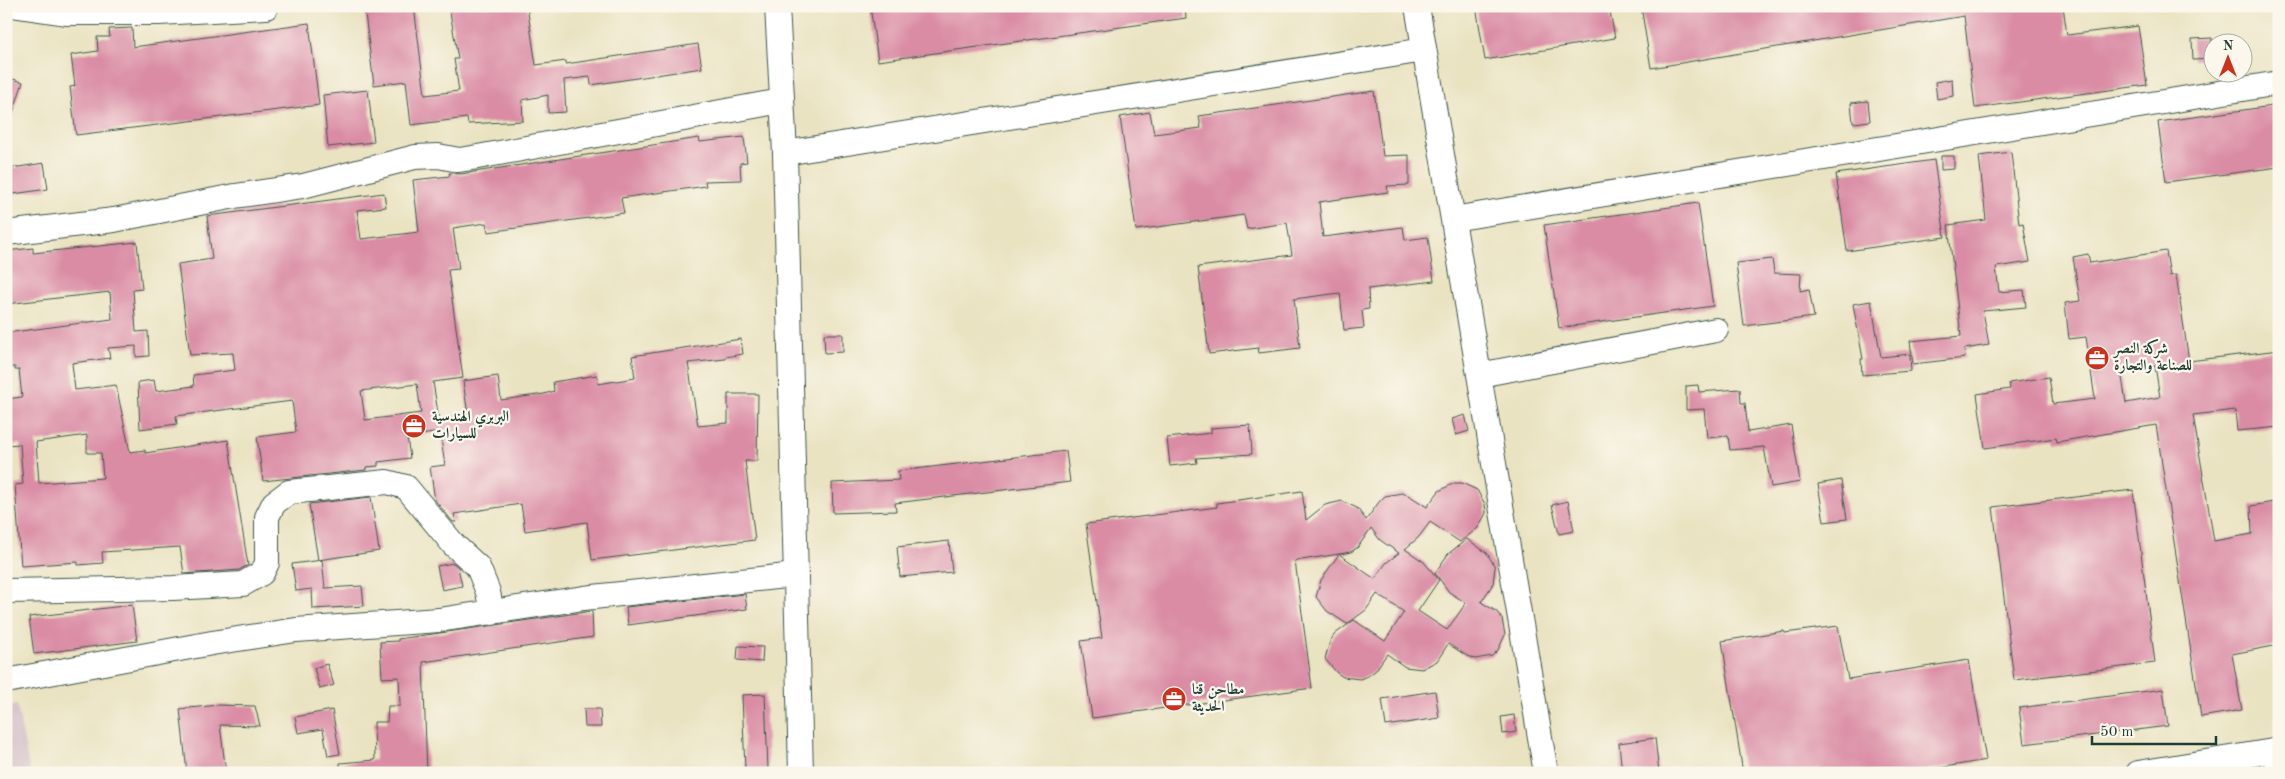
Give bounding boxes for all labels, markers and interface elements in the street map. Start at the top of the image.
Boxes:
north arrow [2202,32,2252,82]
text: N [2223,39,2234,53]
place label: شركة النصر للصناعة والتجارة [2112,339,2192,374]
office icon: شركة النصر للصناعة والتجارة [2084,345,2110,371]
place label: البربري الهندسية للسيارات [432,409,509,442]
office icon: البربري الهندسية للسيارات [401,413,427,439]
place label: مطاحن قنا الحديثة [1192,682,1244,716]
office icon: مطاحن قنا الحديثة [1161,686,1187,712]
scale bar [2092,714,2216,746]
text: 50 m [2100,725,2134,740]

